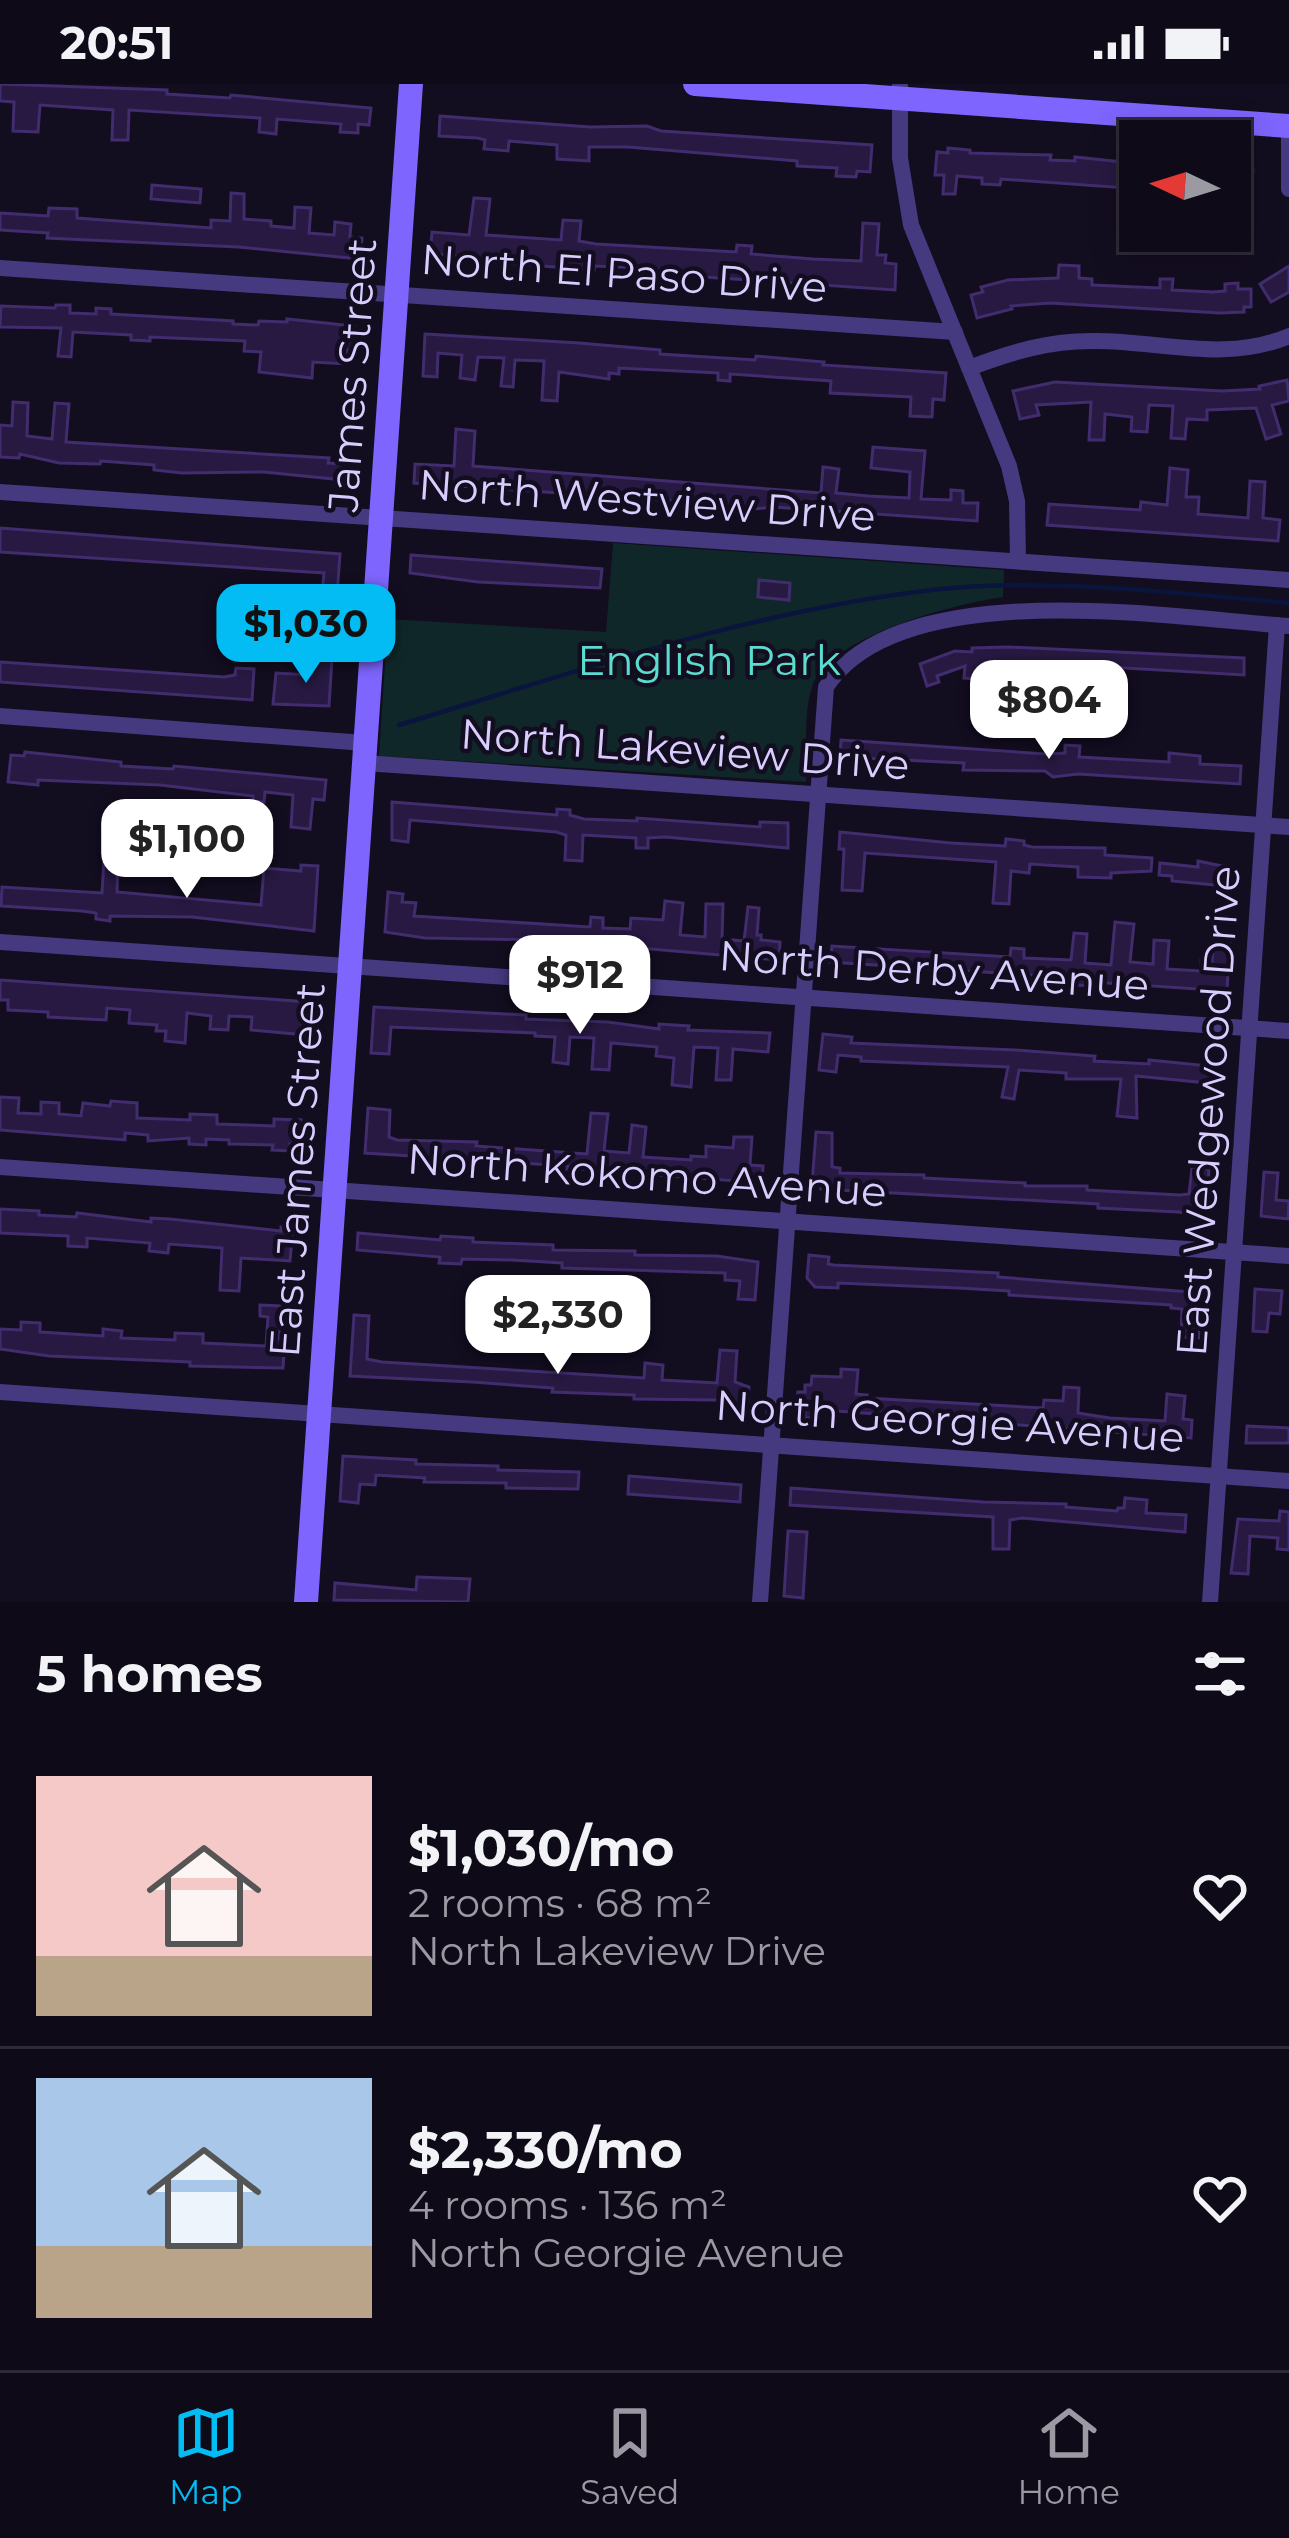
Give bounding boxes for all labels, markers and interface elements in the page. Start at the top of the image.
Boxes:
text: 20:51 [60,15,173,70]
north arrow [1119,120,1251,252]
map controls [1119,120,1251,252]
street label: North El Paso Drive [419,233,829,313]
street label: James Street [316,236,388,515]
street label: North Westview Drive [417,458,877,542]
pin: $1,030 [208,584,404,686]
text: $1,030 [243,599,369,647]
park label: English Park [577,634,841,686]
pin: $804 [978,660,1120,762]
text: $804 [997,675,1101,723]
street label: North Lakeview Drive [459,707,911,791]
pin: $1,100 [89,799,285,901]
text: $1,100 [128,814,246,862]
street label: East Wedgewood Drive [1165,864,1251,1358]
street label: North Derby Avenue [717,929,1151,1011]
pin: $912 [509,935,651,1037]
text: $912 [536,950,624,998]
street label: East James Street [258,981,336,1359]
street label: North Kokomo Avenue [405,1132,889,1218]
pin: $2,330 [460,1275,656,1377]
text: $2,330 [492,1290,624,1338]
street label: North Georgie Avenue [714,1379,1186,1463]
icon: filters [1187,1641,1253,1707]
text: 5 homes [36,1643,263,1705]
text: $1,030/mo [408,1817,674,1879]
icon: home [132,1824,276,1968]
icon: heart [1187,1863,1253,1929]
text: 2 rooms · 68 m² [408,1879,712,1927]
text: North Lakeview Drive [408,1927,826,1975]
text: $2,330/mo [408,2119,683,2181]
icon: home [132,2126,276,2270]
icon: heart [1187,2165,1253,2231]
text: 4 rooms · 136 m² [408,2181,727,2229]
text: North Georgie Avenue [408,2229,844,2277]
tab: Map [169,2400,242,2512]
tab: Saved [580,2400,680,2512]
tab: Home [1018,2400,1120,2512]

